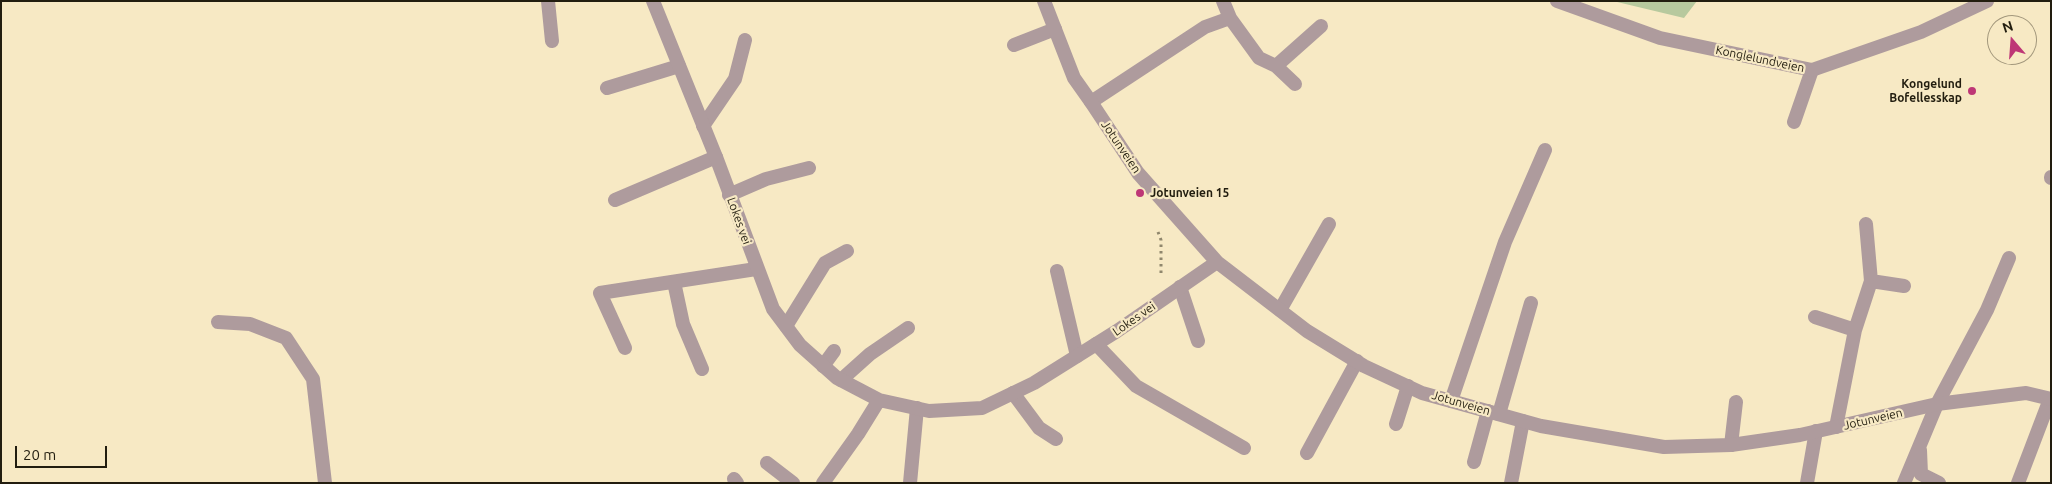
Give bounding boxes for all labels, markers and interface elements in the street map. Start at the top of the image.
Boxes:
north arrow [1987,15,2037,65]
text: N [2000,17,2015,36]
street label: Konglelundveien [1714,43,1806,75]
place label: Kongelund Bofellesskap [1889,77,1962,105]
marker: Kongelund Bofellesskap [1966,85,1978,97]
street label: Jotunveien [1098,118,1144,176]
place label: Jotunveien 15 [1150,186,1229,200]
marker: Jotunveien 15 [1134,187,1146,199]
street label: Lokes vei [724,196,754,246]
street label: Lokes vei [1110,299,1158,339]
street label: Jotunveien [1430,388,1492,418]
street label: Jotunveien [1842,405,1904,433]
scale bar [18,436,110,468]
text: 20 m [23,446,56,463]

